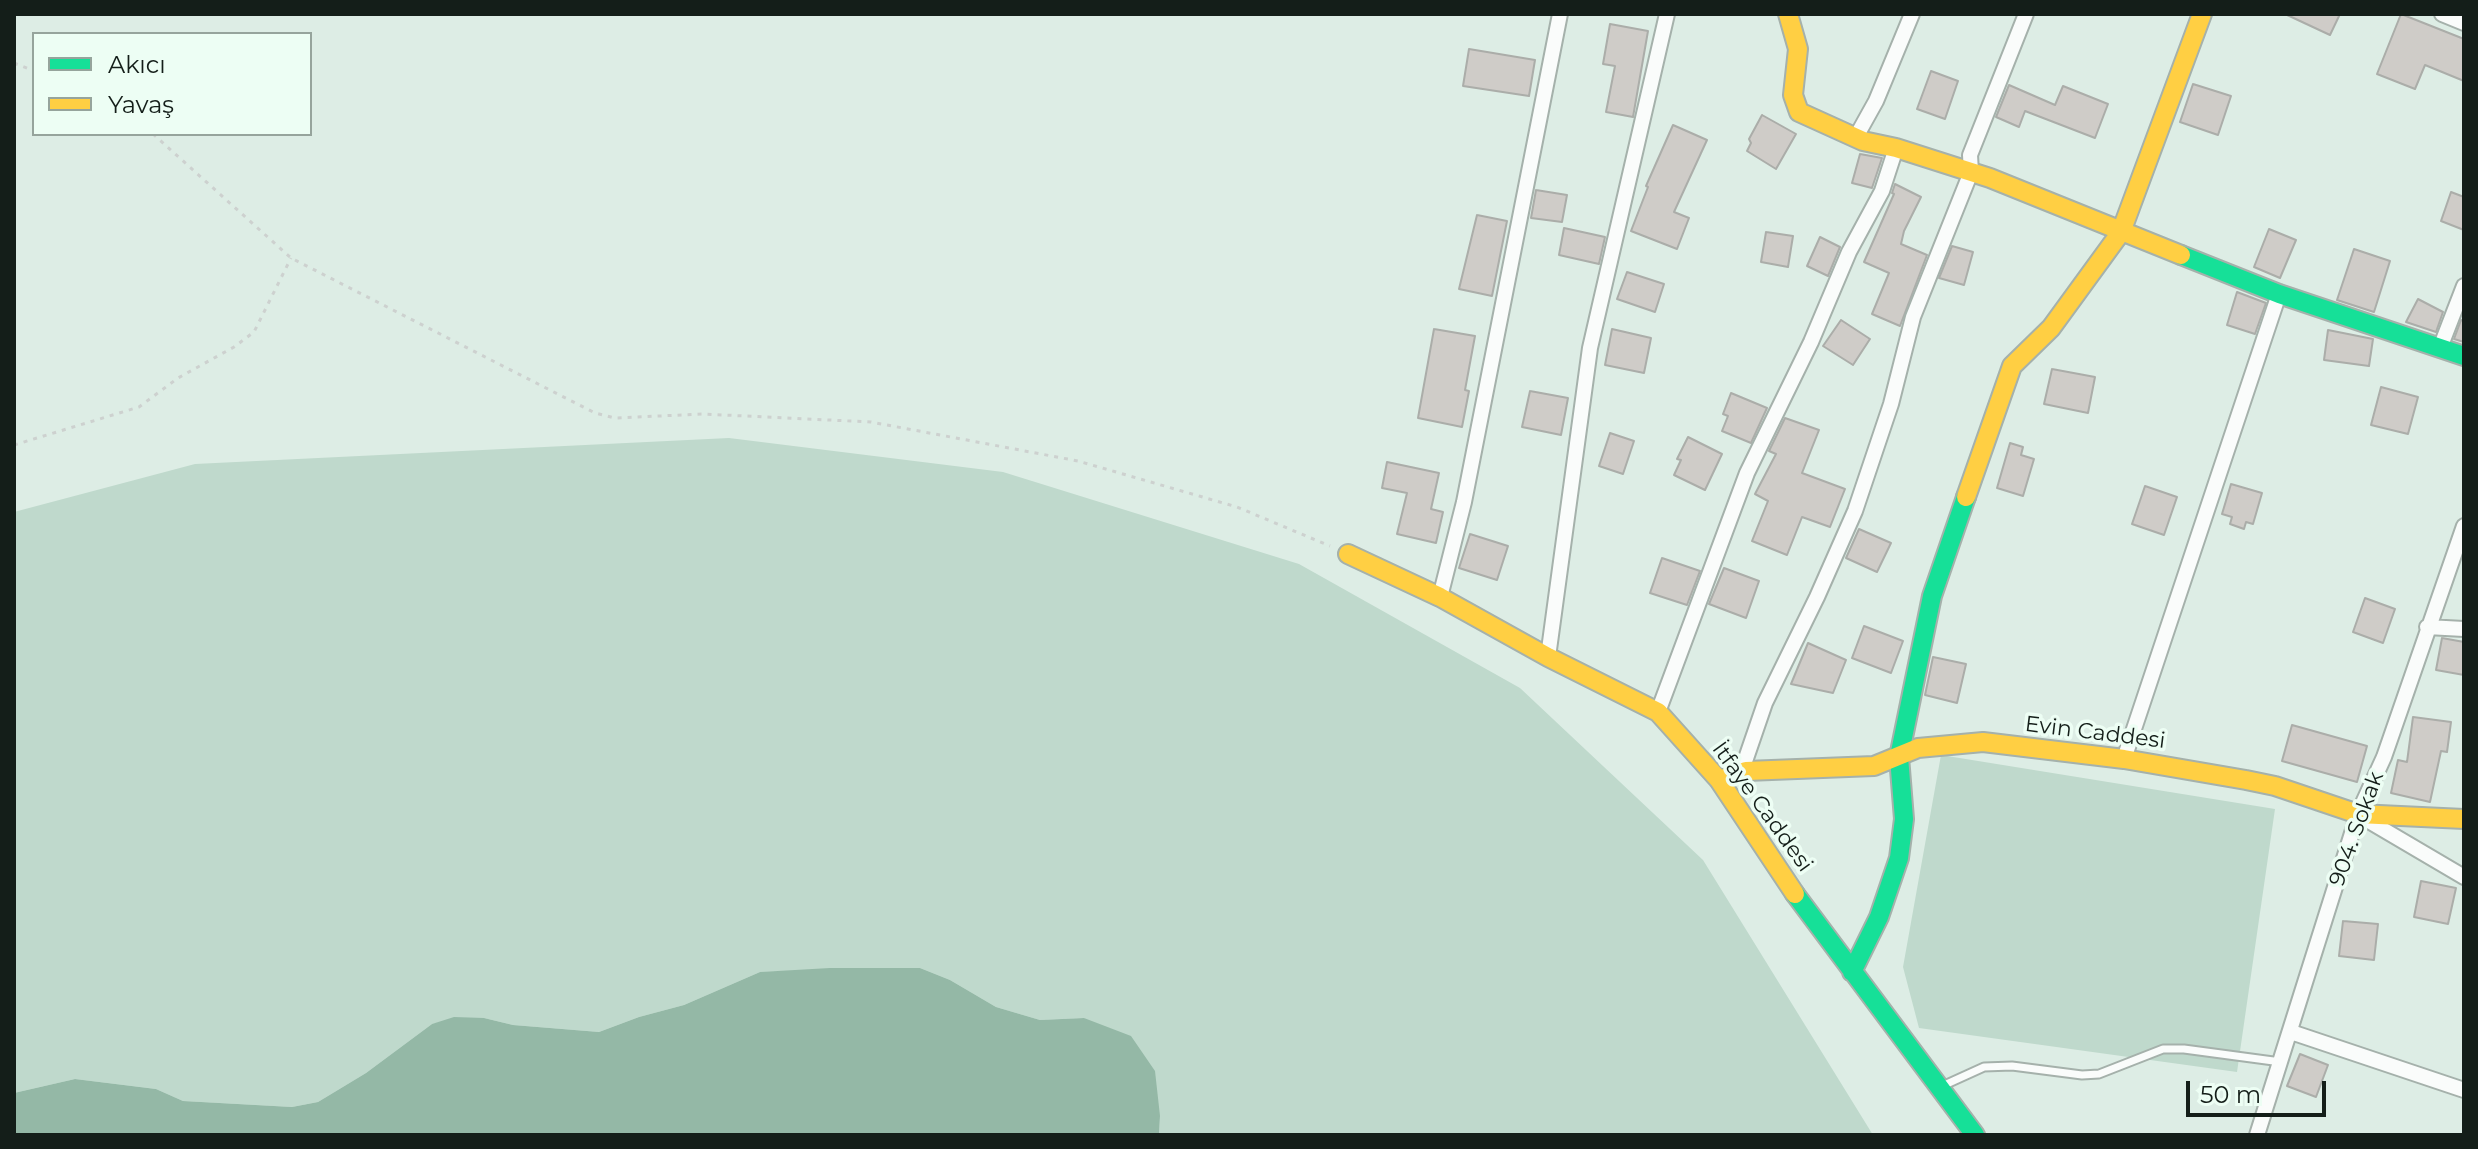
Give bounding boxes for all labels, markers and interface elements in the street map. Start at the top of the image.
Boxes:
legend [32,32,312,136]
text: Akıcı [108,50,166,79]
text: Yavaş [108,90,174,119]
street label: Evin Caddesi [2023,711,2167,755]
street label: İtfaye Caddesi [1706,737,1818,877]
street label: 904. Sokak [2324,768,2390,890]
scale bar [2190,1065,2330,1115]
text: 50 m [2200,1080,2261,1109]

